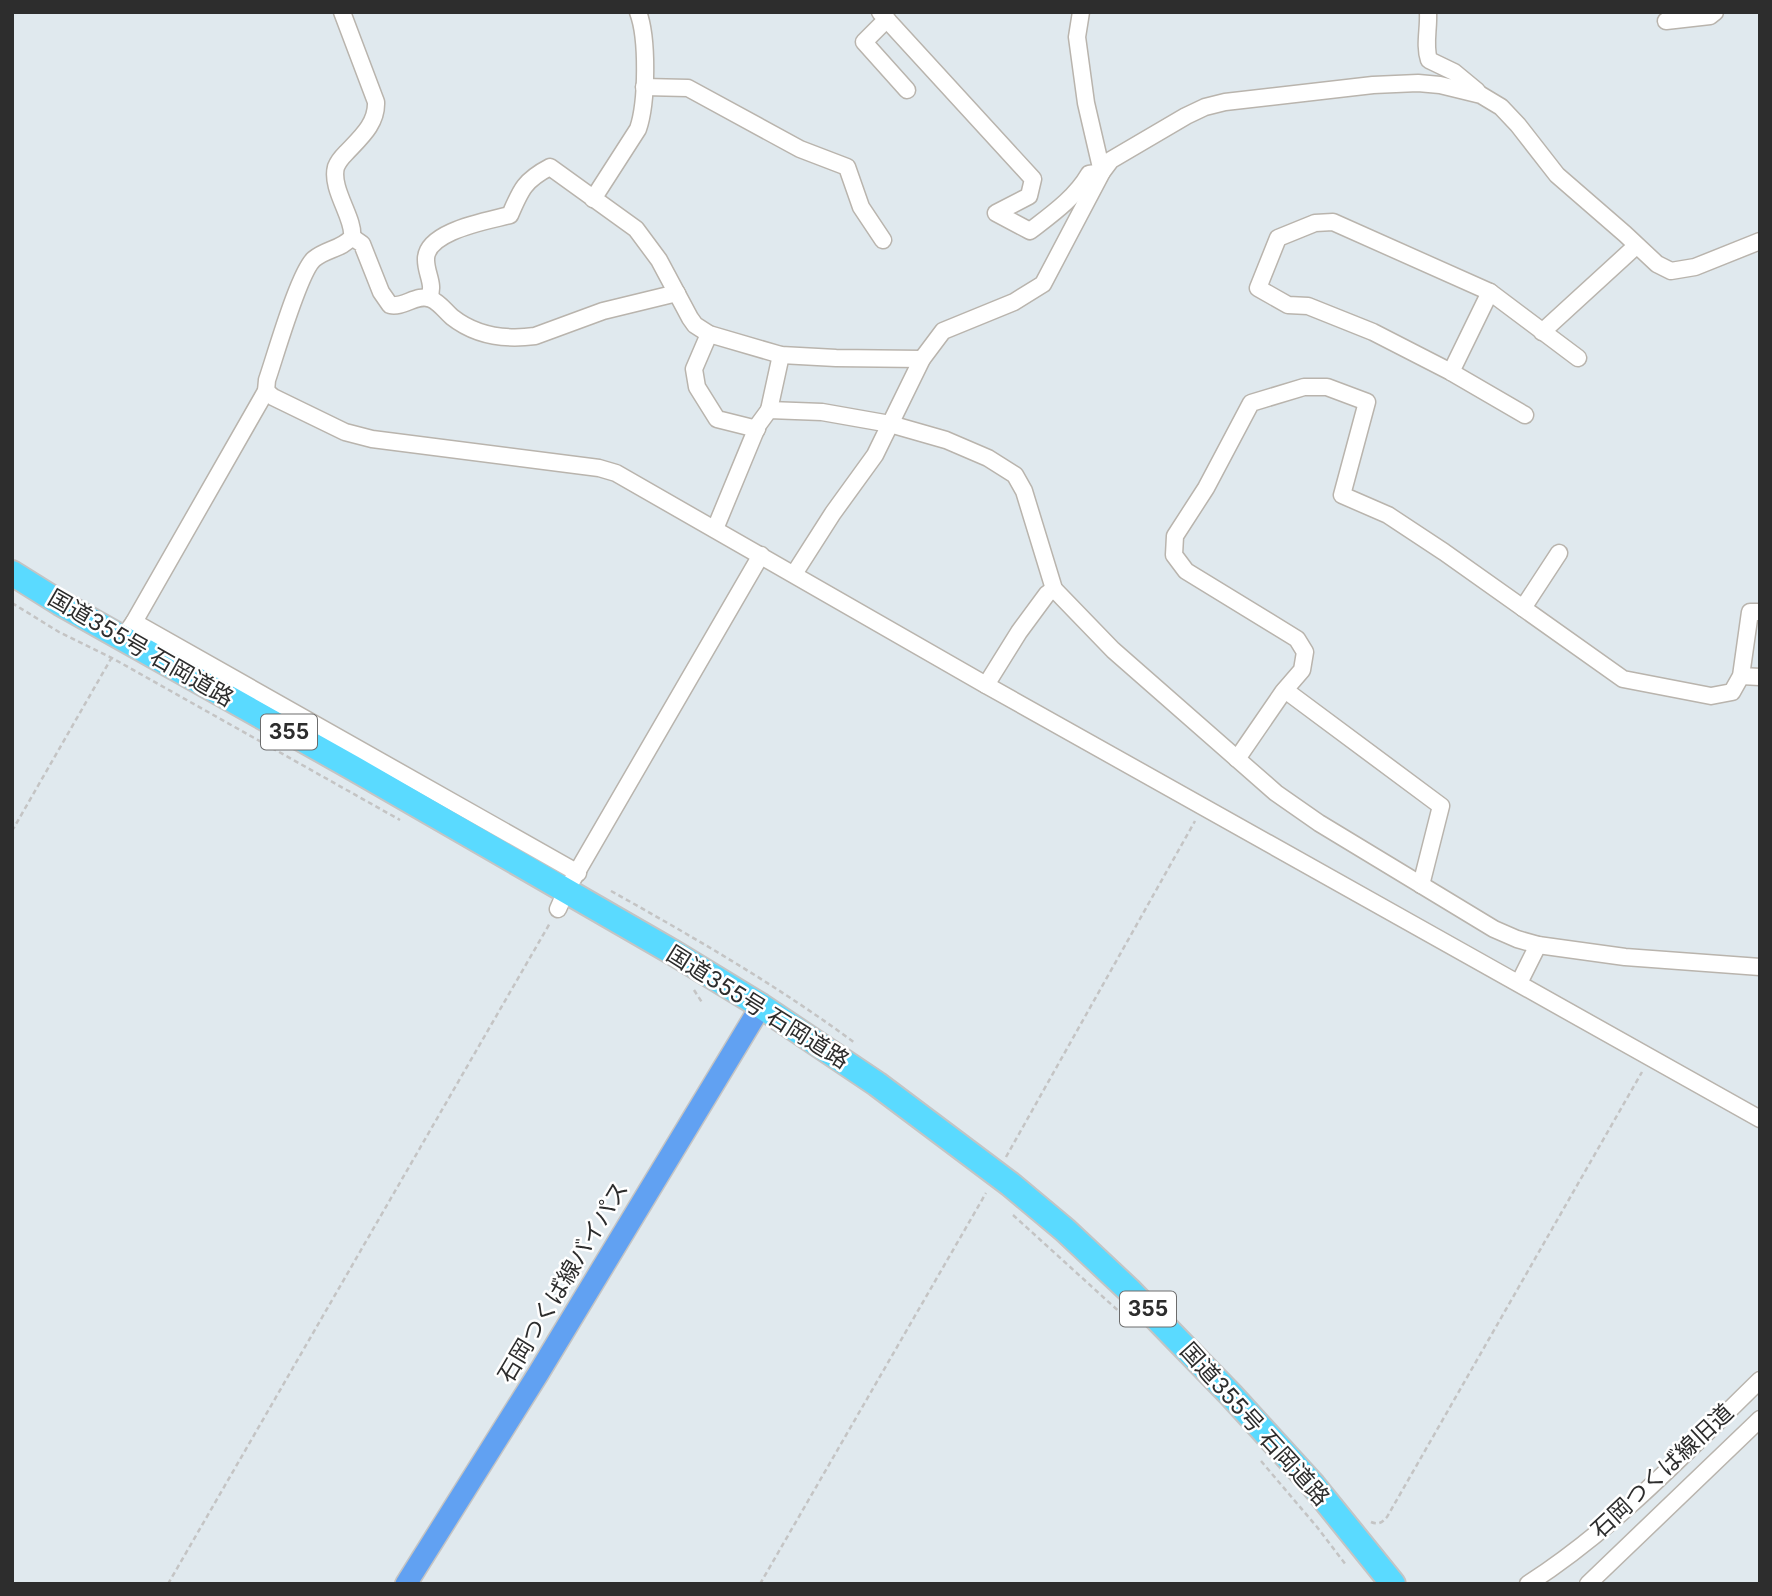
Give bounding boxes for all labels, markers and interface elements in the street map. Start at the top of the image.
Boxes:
street label: 国道355号 石岡道路 [43,583,239,713]
road number: 355 [261,714,317,750]
street label: 国道355号 石岡道路 [662,940,854,1074]
street label: 石岡つくば線バイパス [492,1176,634,1388]
road number: 355 [1120,1292,1176,1326]
street label: 国道355号 石岡道路 [1174,1337,1336,1511]
street label: 石岡つくば線旧道 [1585,1398,1739,1544]

